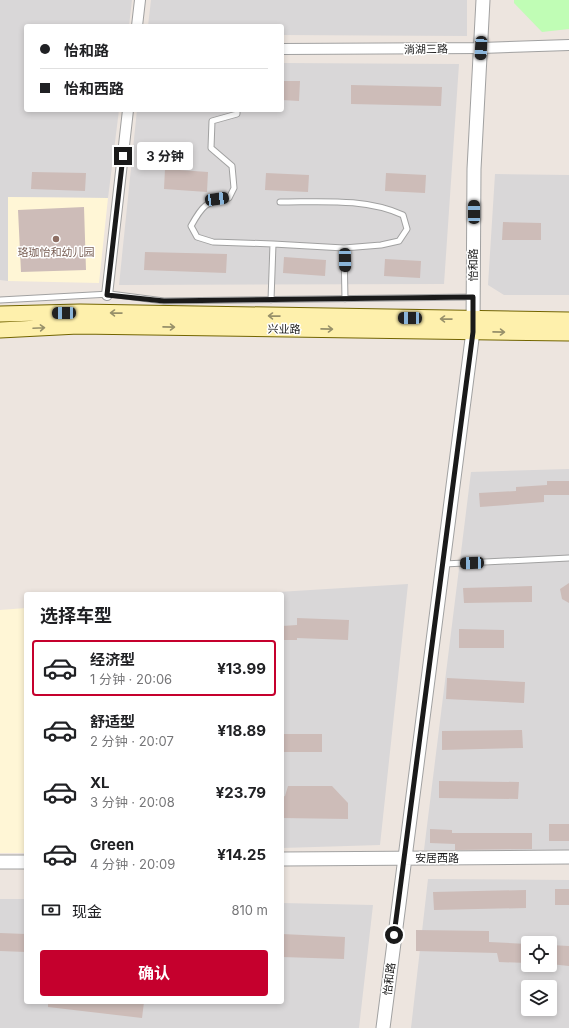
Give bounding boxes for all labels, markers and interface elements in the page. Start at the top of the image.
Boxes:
car [474,36,488,60]
text: 怡和路 [64,41,109,60]
street label: 淌湖三路 [404,42,448,56]
text: 怡和西路 [64,79,124,98]
callout: 3 分钟 [137,142,193,170]
route end [114,147,132,165]
text: 3 分钟 [146,148,184,164]
car [204,191,230,207]
car [468,200,480,224]
marker: 珞珈怡和幼儿园 [51,234,61,244]
place label: 珞珈怡和幼儿园 [18,245,95,259]
car [339,248,351,272]
street label: 怡和路 [466,249,480,282]
car [52,307,76,319]
one-way arrow [110,309,123,317]
one-way arrow [268,312,281,320]
car [398,312,422,324]
one-way arrow [440,315,453,323]
street label: 兴业路 [267,322,301,336]
one-way arrow [162,323,175,331]
one-way arrow [32,324,45,332]
one-way arrow [320,325,333,333]
one-way arrow [492,328,505,336]
car [460,557,484,569]
text: 选择车型 [40,605,112,626]
icon: car [42,650,78,686]
text: 经济型 [90,650,135,669]
text: ¥13.99 [217,659,266,678]
text: 1 分钟 · 20:06 [90,671,172,687]
icon: car [42,712,78,748]
text: 舒适型 [90,712,135,731]
text: ¥18.89 [217,721,266,740]
text: 2 分钟 · 20:07 [90,733,174,749]
text: XL [90,773,110,792]
icon: car [42,774,78,810]
text: ¥23.79 [216,783,266,802]
text: 3 分钟 · 20:08 [90,794,175,810]
text: Green [90,835,134,854]
icon: car [42,836,78,872]
text: ¥14.25 [217,845,266,864]
street label: 安居西路 [415,851,459,865]
text: 4 分钟 · 20:09 [90,856,175,872]
icon: cash [40,899,62,921]
text: 现金 [72,902,102,921]
text: 810 m [231,902,268,918]
route start [385,926,403,944]
map controls [521,936,557,1016]
button: locate [521,936,557,972]
button: 确认 [40,950,268,996]
street label: 怡和路 [380,962,398,996]
button: layers [521,980,557,1016]

